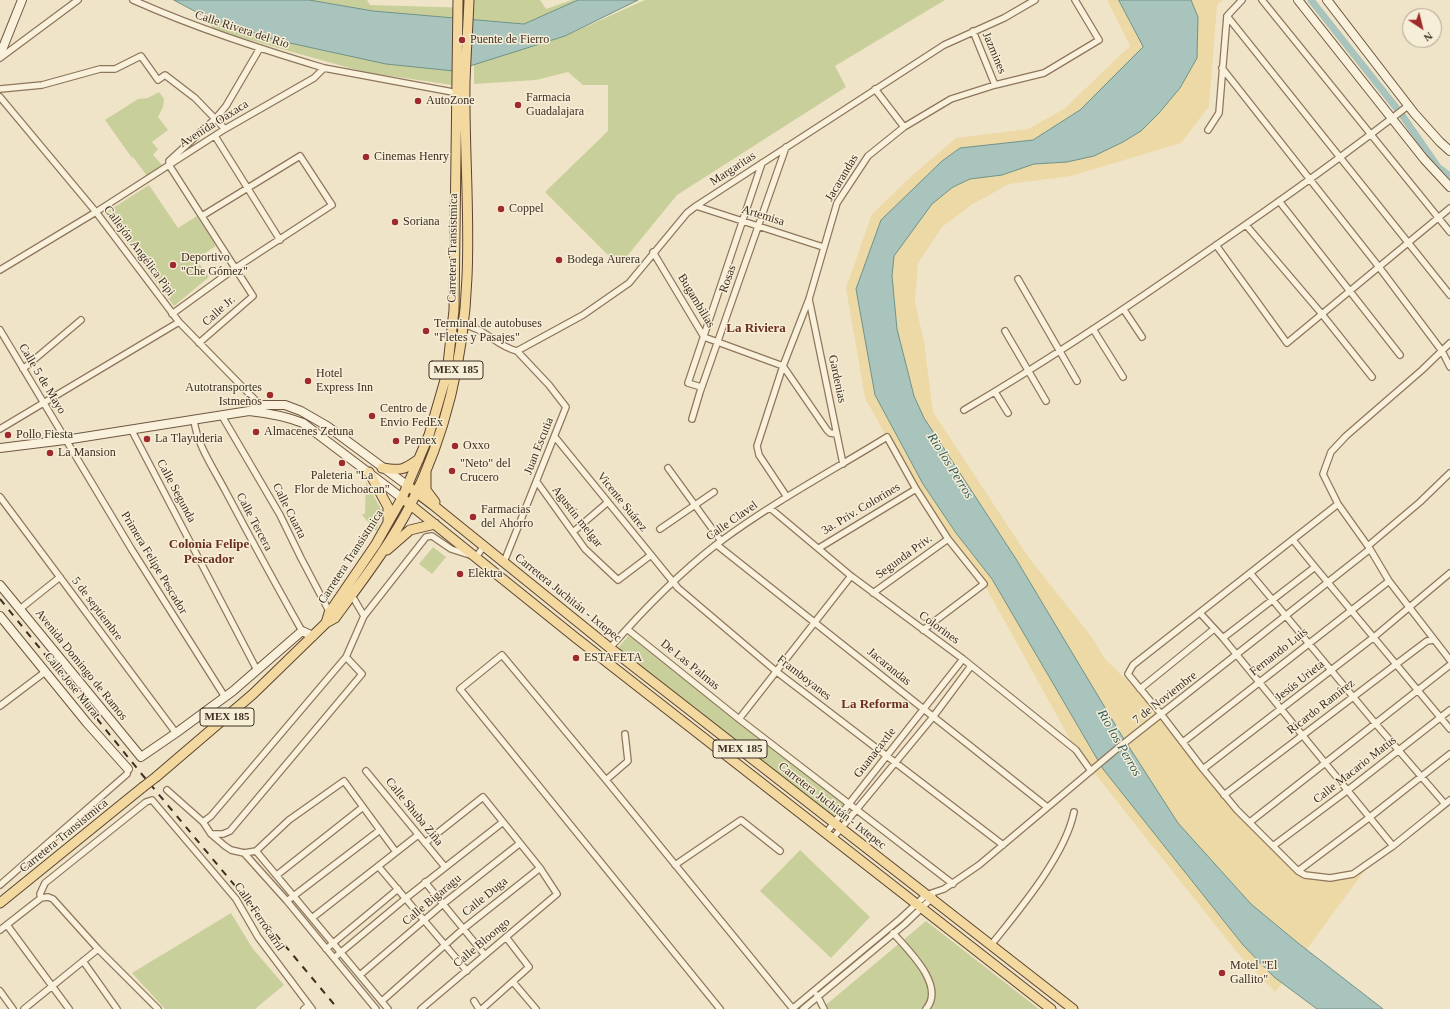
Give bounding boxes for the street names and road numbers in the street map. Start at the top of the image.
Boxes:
street label: Calle Rivera del Río [193,8,291,52]
street label: Jazmines [979,30,1009,76]
street label: Avenida Oaxaca [177,97,251,151]
street label: Margaritas [707,149,759,189]
street label: Jacarandas [822,152,862,204]
street label: Carretera Transistmica [445,193,461,303]
street label: Callejón Angélica Pipi [100,203,178,299]
street label: Artemisa [740,203,786,229]
street label: Rosas [717,263,739,295]
street label: Bugambilias [674,271,718,331]
street label: Calle Jr. [200,292,238,330]
street label: Calle 5 de Mayo [15,341,69,417]
street label: Gardenias [825,354,849,404]
road number: MEX 185 [429,361,483,379]
street label: Juan Escutia [521,415,557,477]
street label: Calle Segunda [153,457,199,525]
street label: Vicente Suárez [594,469,650,535]
street label: 3a. Priv. Colorines [819,480,903,538]
street label: Calle Cuarta [269,481,309,541]
street label: Agustín melgar [548,483,606,551]
street label: Calle Tercera [233,490,275,554]
street label: Calle Clavel [703,498,761,544]
street label: Carretera Transistmica [315,507,387,607]
street label: Primera Felipe Pescador [118,509,190,617]
street label: Segunda Priv. [873,532,935,582]
street label: Carretera Juchitán - Ixtepec [512,551,624,645]
street label: 5 de septiembre [68,574,126,644]
street label: Avenida Domingo de Ramos [32,607,130,723]
street label: Colorines [916,608,962,648]
street label: Fernando Luis [1247,625,1311,679]
street label: De Las Palmas [657,637,723,693]
street label: Jacarandas [864,645,914,689]
street label: Calle José Murat [41,650,103,722]
street label: Framboyanes [774,652,834,704]
street label: Jesús Urieta [1273,657,1327,705]
street label: 7 de Noviembre [1130,669,1200,727]
street label: Ricardo Ramírez [1284,676,1358,738]
road number: MEX 185 [200,708,254,726]
street label: Guanacaxtle [851,725,899,781]
street label: Calle Macario Matus [1311,733,1399,807]
road number: MEX 185 [713,740,767,758]
street label: Carretera Juchitán - Ixtepec [775,759,889,853]
street label: Calle Shuba Ziña [382,775,446,849]
street label: Carretera Transistmica [17,796,111,876]
street label: Calle Bigaragu [400,871,464,929]
street label: Calle Duga [459,874,511,920]
street label: Calle Ferrocarril [231,880,287,954]
street label: Calle Bloongo [451,915,513,971]

